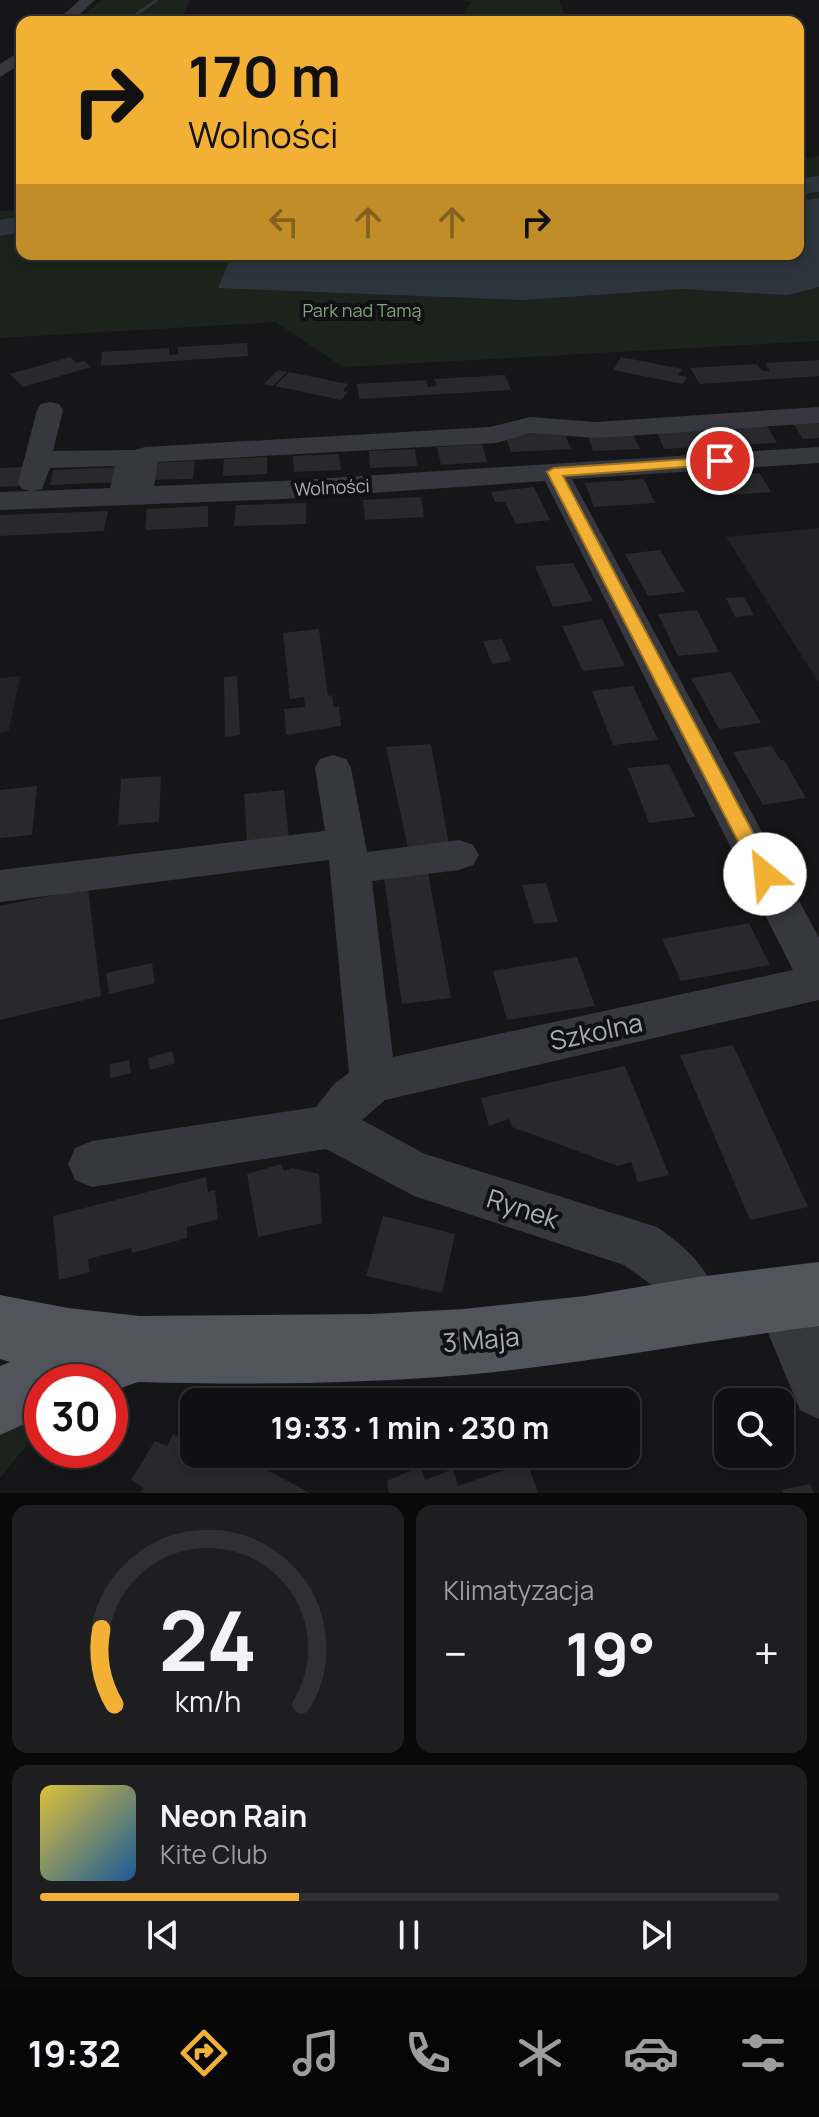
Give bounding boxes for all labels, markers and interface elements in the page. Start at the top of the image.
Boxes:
text: 170 m [188,37,341,114]
icon: right [56,48,160,152]
text: Wolności [188,110,338,159]
icon: left [262,200,306,244]
icon: ahead [346,200,390,244]
icon: ahead [430,200,474,244]
icon: right [514,200,558,244]
park label: Park nad Tamą [302,298,422,322]
pin [686,427,754,495]
icon: arrive [698,439,742,483]
street label: Wolności [294,473,370,501]
position arrow [723,832,807,916]
street label: Szkolna [546,1004,646,1058]
street label: Rynek [482,1180,565,1237]
street label: 3 Maja [441,1318,521,1360]
speed limit sign: 30 [24,1364,128,1468]
map controls [714,1388,794,1468]
button: search [714,1388,794,1468]
text: 19:33 · 1 min · 230 m [271,1407,549,1448]
text: Klimatyzacja [444,1572,594,1608]
text: 24 [159,1582,257,1696]
text: 19° [565,1612,656,1694]
text: − [444,1623,467,1683]
text: + [754,1623,779,1683]
text: km/h [175,1682,241,1721]
text: Neon Rain [160,1795,307,1836]
text: Kite Club [160,1836,267,1872]
icon: previous [141,1913,185,1957]
icon: pause [387,1913,431,1957]
icon: next [634,1913,678,1957]
icon: directions [176,2025,232,2081]
icon: music [288,2025,344,2081]
icon: phone [400,2025,456,2081]
icon: climate [512,2025,568,2081]
icon: car [623,2025,679,2081]
icon: filters [735,2025,791,2081]
text: 19:32 [28,2029,121,2078]

